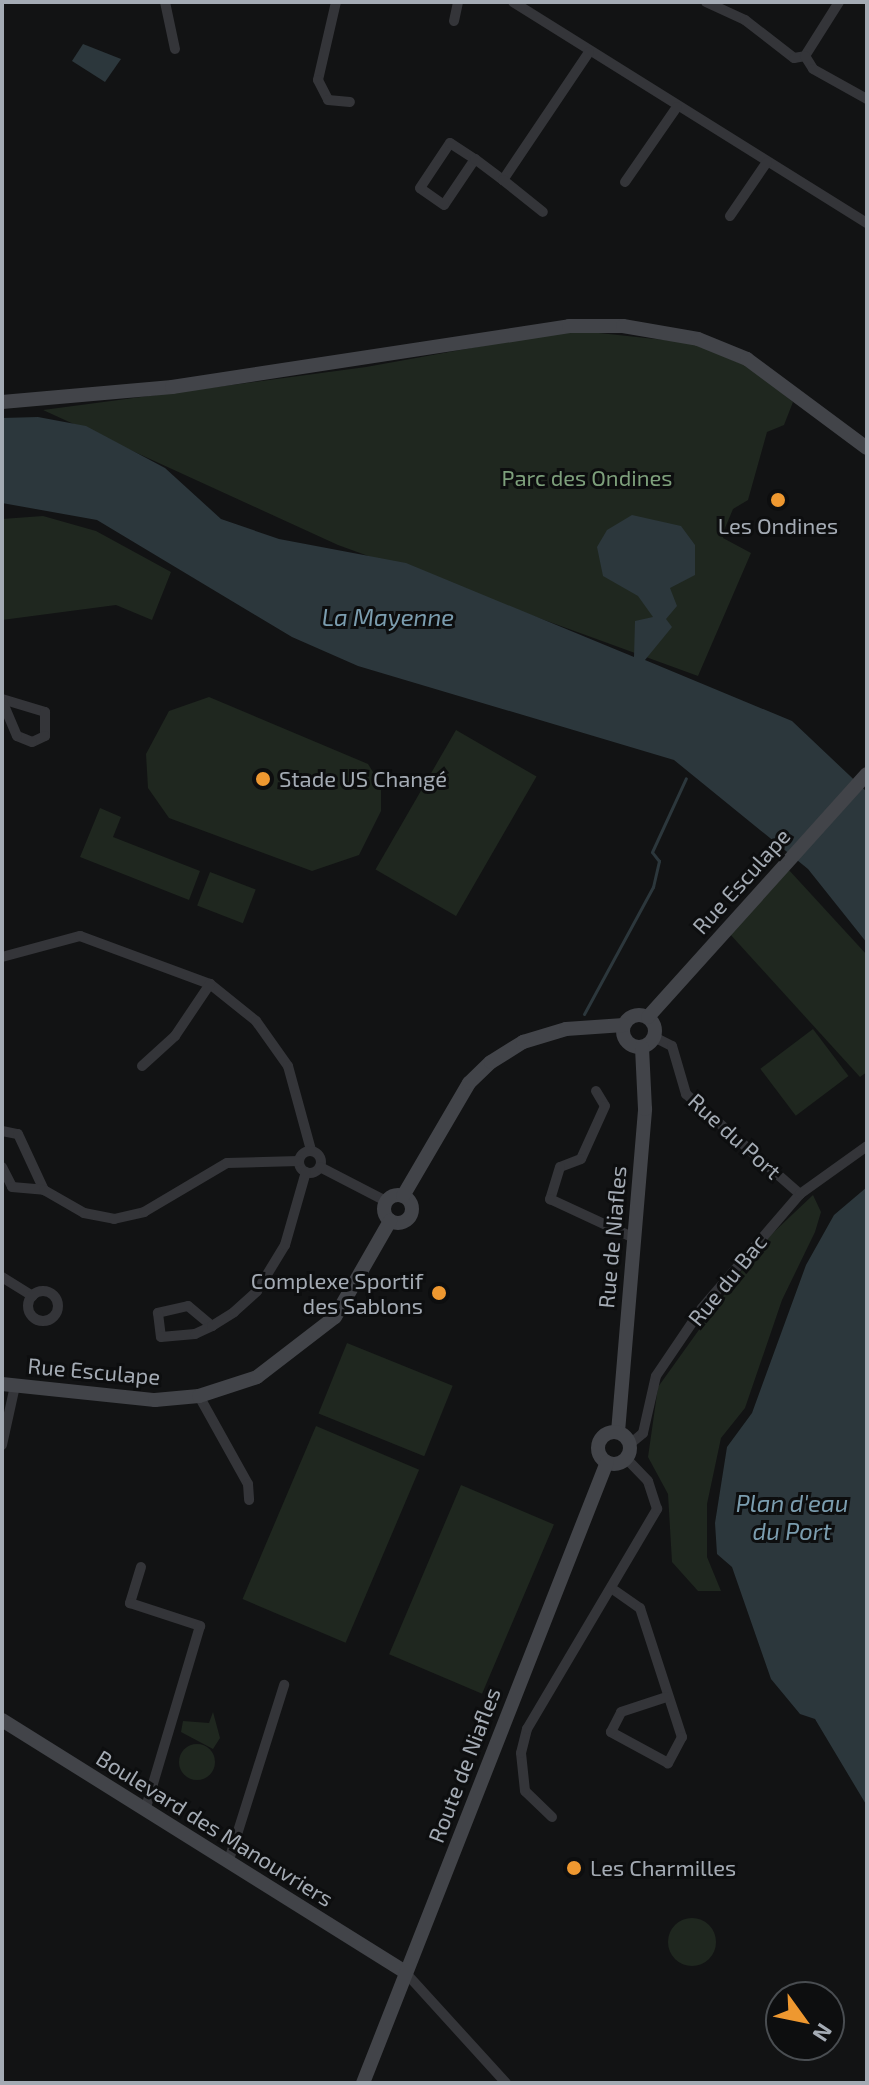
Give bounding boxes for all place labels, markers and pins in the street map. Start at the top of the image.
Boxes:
marker: Les Ondines [769,491,787,509]
place label: Les Ondines [718,513,838,539]
place label: Stade US Changé [279,766,447,792]
marker: Stade US Changé [254,770,272,788]
place label: Complexe Sportif des Sablons [251,1267,423,1318]
marker: Complexe Sportif des Sablons [430,1284,448,1302]
place label: Les Charmilles [590,1855,736,1881]
marker: Les Charmilles [565,1859,583,1877]

